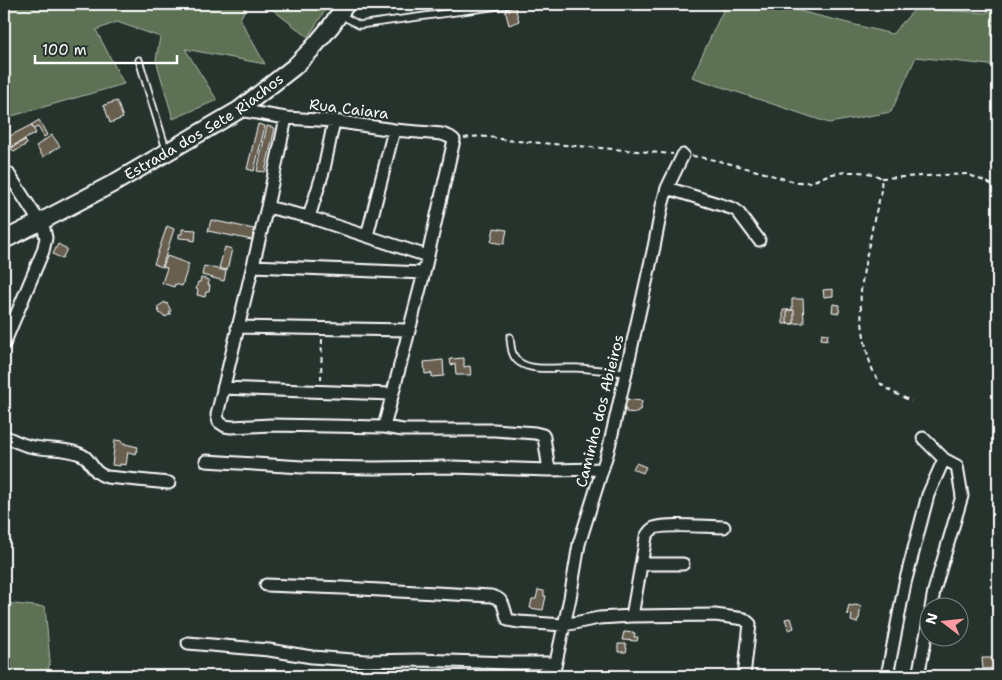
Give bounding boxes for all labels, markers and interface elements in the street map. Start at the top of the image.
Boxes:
scale bar [35,32,178,64]
text: 100 m [42,40,87,60]
street label: Estrada dos Sete Riachos [121,69,288,185]
street label: Rua Caiara [308,94,390,124]
street label: Caminho dos Abieiros [571,332,629,490]
north arrow [920,598,970,648]
text: N [921,611,942,626]

